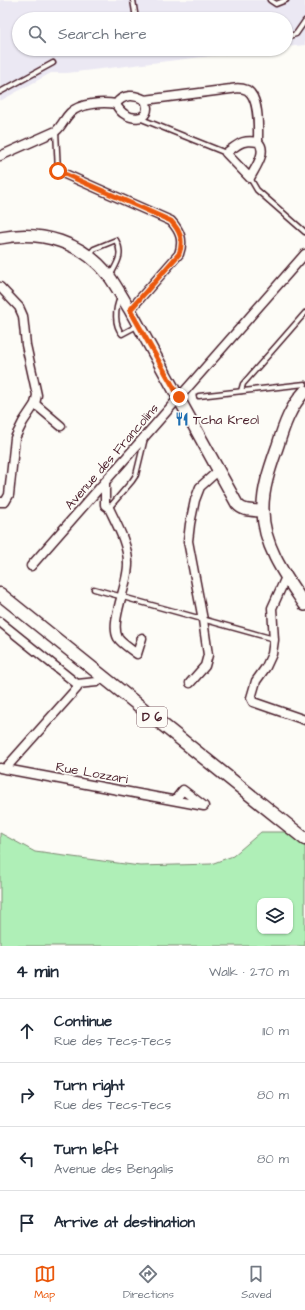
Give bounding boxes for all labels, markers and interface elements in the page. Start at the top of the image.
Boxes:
search box [12,12,293,56]
icon: search [26,23,48,45]
text: Search here [58,24,147,45]
route start [49,162,67,180]
route end [170,388,188,406]
street label: Avenue des Francolins [61,400,163,513]
restaurant icon: Tcha Kreol [174,411,190,427]
place label: Tcha Kreol [193,411,259,429]
road number: D 6 [137,707,167,727]
street label: Rue Lozzari [54,758,129,788]
map controls [257,898,293,934]
button: layers [257,898,293,934]
text: 4 min [16,960,59,984]
text: Walk · 270 m [209,963,289,981]
text: Continue [54,1011,112,1032]
icon: ahead [16,1020,38,1042]
text: 110 m [262,1022,289,1040]
text: Rue des Tecs-Tecs [54,1032,171,1050]
text: Turn right [54,1075,125,1096]
icon: right [16,1084,38,1106]
text: 80 m [257,1086,289,1104]
text: Rue des Tecs-Tecs [54,1096,171,1114]
text: Turn left [54,1139,118,1160]
icon: left [16,1148,38,1170]
text: 80 m [257,1150,289,1168]
text: Avenue des Bengalis [54,1160,174,1178]
icon: arrive [16,1212,38,1234]
text: Arrive at destination [54,1212,195,1233]
tab: Map [34,1263,56,1302]
tab: Directions [123,1263,174,1302]
tab: Saved [241,1263,271,1302]

